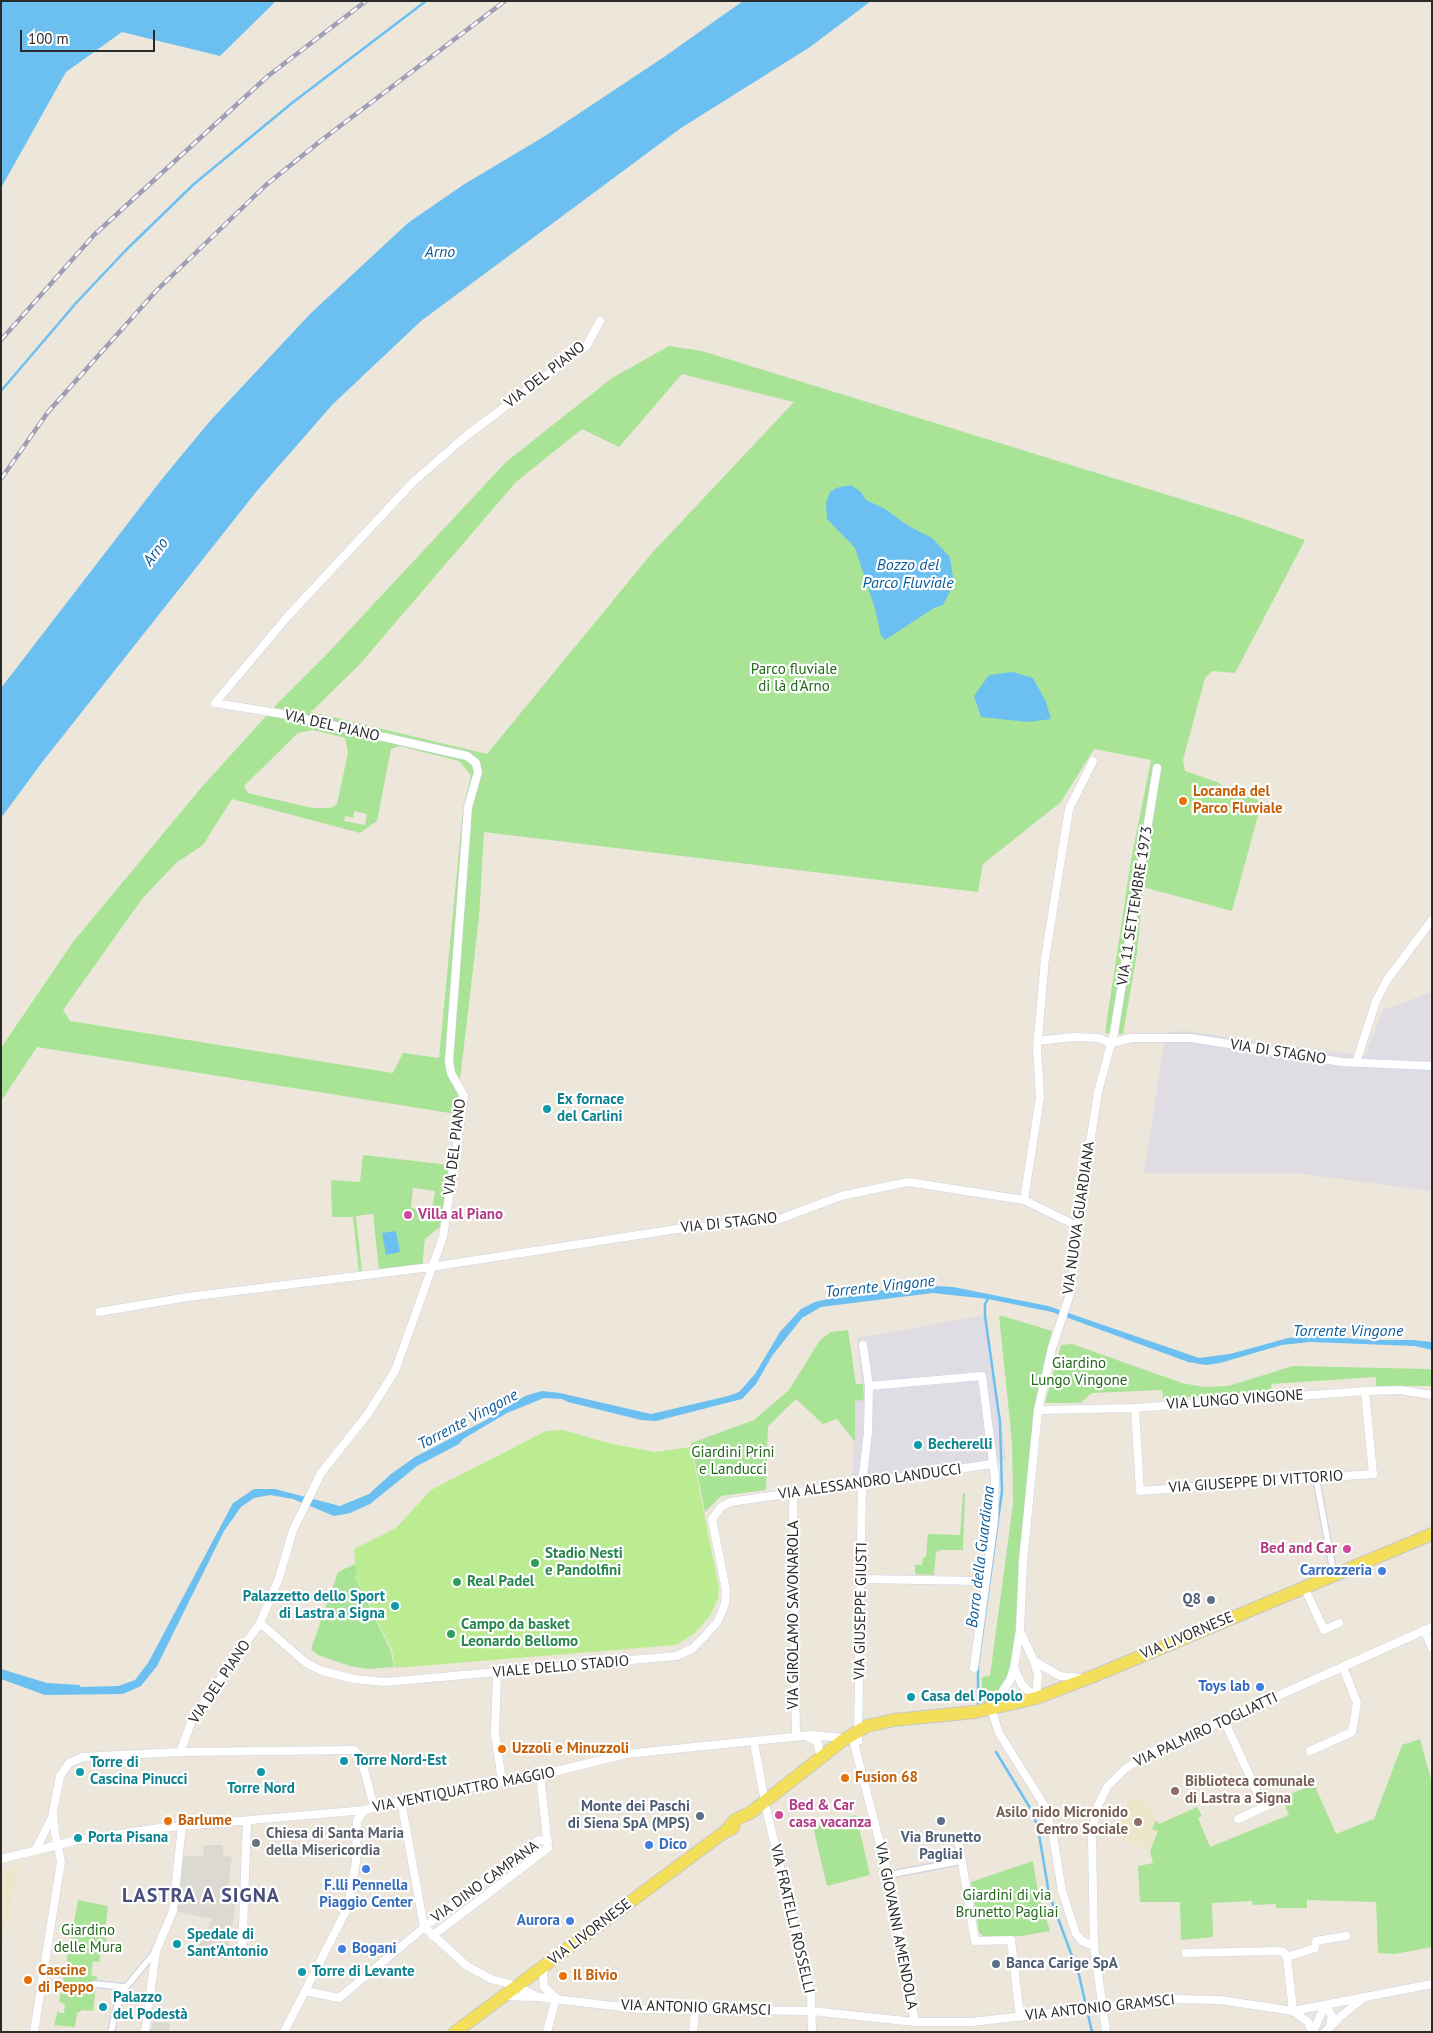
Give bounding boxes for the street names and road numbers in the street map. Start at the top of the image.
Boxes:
street label: VIA DEL PIANO [501,338,589,412]
street label: VIA DEL PIANO [283,706,381,746]
street label: VIA 11 SETTEMBRE 1973 [1113,825,1157,987]
street label: VIA DI STAGNO [1229,1036,1327,1068]
street label: VIA DEL PIANO [440,1098,470,1196]
street label: VIA NUOVA GUARDIANA [1059,1140,1099,1296]
street label: VIA DI STAGNO [680,1209,778,1237]
street label: VIA LUNGO VINGONE [1166,1386,1304,1414]
street label: VIA ALESSANDRO LANDUCCI [777,1460,963,1504]
street label: VIA GIUSEPPE DI VITTORIO [1168,1467,1344,1497]
street label: VIA GIROLAMO SAVONAROLA [785,1521,803,1709]
street label: VIA GIUSEPPE GIUSTI [851,1542,871,1680]
street label: VIA LIVORNESE [1138,1608,1236,1664]
street label: VIA DEL PIANO [185,1637,255,1727]
street label: VIALE DELLO STADIO [492,1652,630,1682]
street label: VIA PALMIRO TOGLIATTI [1131,1689,1281,1771]
street label: VIA VENTIQUATTRO MAGGIO [371,1763,557,1817]
street label: VIA DINO CAMPANA [428,1837,542,1927]
street label: VIA GIOVANNI AMENDOLA [871,1841,921,2011]
street label: VIA FRATELLI ROSSELLI [766,1843,818,1995]
street label: VIA LIVORNESE [545,1895,635,1969]
street label: VIA ANTONIO GRAMSCI [1024,1991,1176,2025]
street label: VIA ANTONIO GRAMSCI [621,1996,771,2020]

